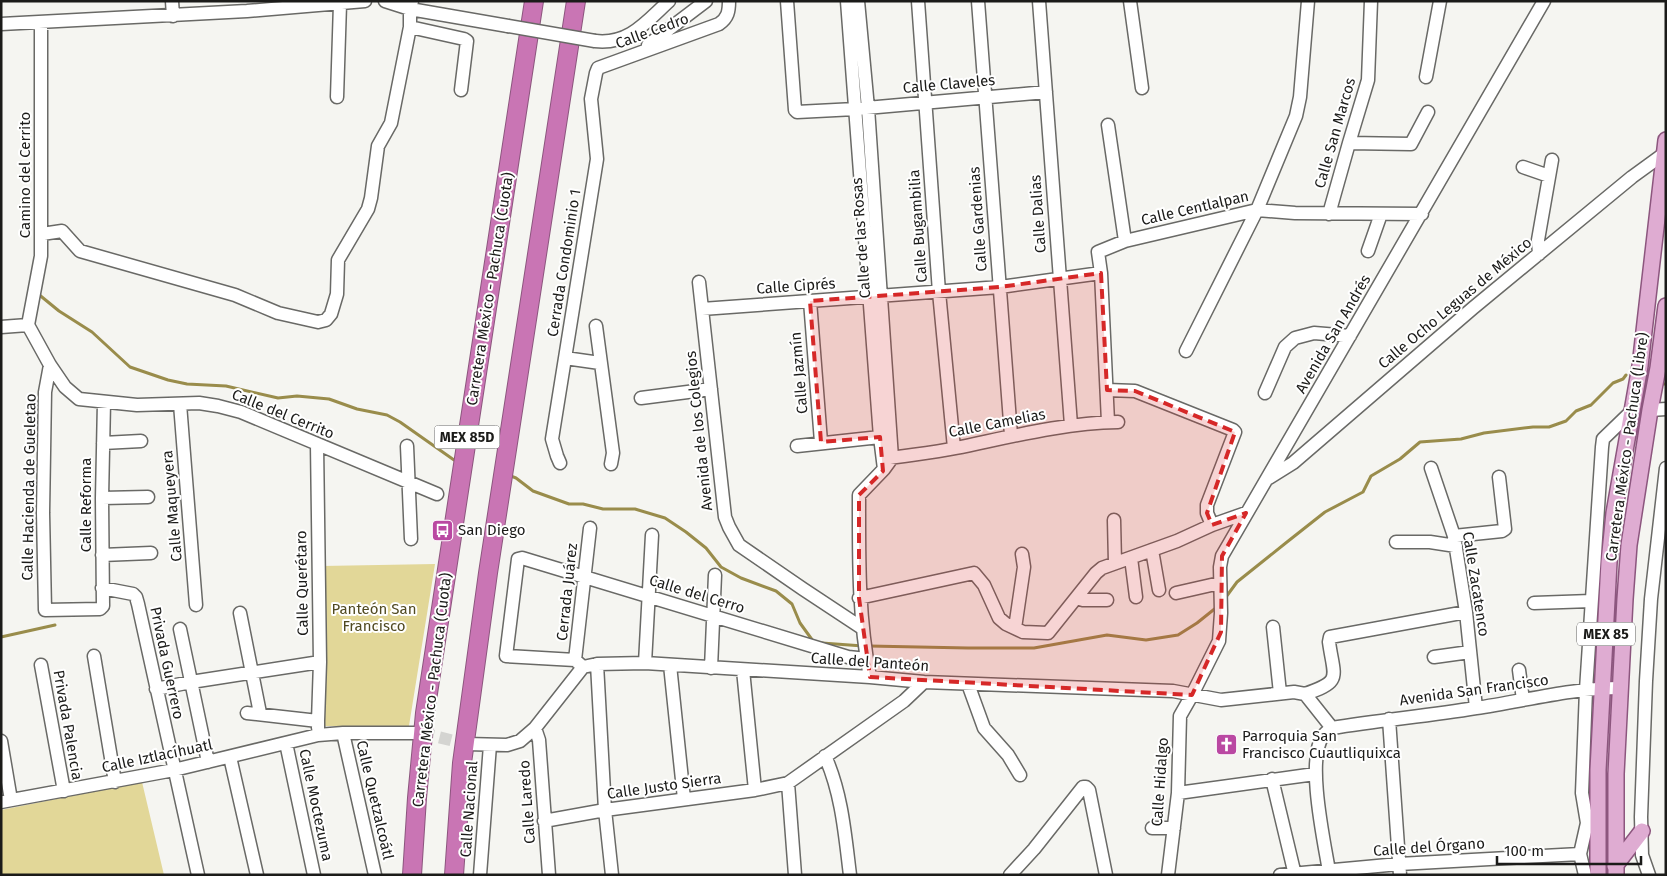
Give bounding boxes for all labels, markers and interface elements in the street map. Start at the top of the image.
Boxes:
street label: Calle Cedro [613,9,691,53]
street label: Calle Claveles [902,71,996,97]
street label: Calle San Marcos [1311,76,1359,190]
street label: Camino del Cerrito [16,112,34,238]
street label: Calle Gardenias [965,166,991,272]
street label: Calle Bugambilia [905,169,931,283]
street label: Carretera México - Pachuca (Cuota) [463,171,517,407]
street label: Calle Dalias [1026,174,1050,254]
street label: Calle de las Rosas [848,177,874,299]
street label: Calle Centlalpan [1139,187,1251,229]
street label: Cerrada Condominio 1 [543,188,585,338]
street label: Calle Ocho Leguas de México [1375,233,1535,373]
street label: Avenida San Andrés [1292,271,1374,397]
street label: Calle Ciprés [756,274,836,298]
street label: Calle Jazmín [786,331,812,415]
street label: Carretera México - Pachuca (Libre) [1602,331,1652,563]
street label: Avenida de los Colegios [682,350,716,512]
street label: Calle del Cerrito [229,385,337,443]
street label: Calle Hacienda de Gueletao [18,393,40,581]
street label: Calle Camelias [947,405,1047,441]
road number: MEX 85D [434,426,500,448]
street label: Calle Maqueyera [158,450,186,562]
street label: Calle Reforma [77,458,95,552]
bus stop icon: San Diego [430,518,454,542]
place label: San Diego [458,521,526,539]
street label: Calle Querétaro [292,530,312,636]
street label: Calle Zacatenco [1459,530,1493,638]
street label: Cerrada Juárez [553,542,581,642]
street label: Calle del Cerro [647,571,747,617]
street label: Carretera México - Pachuca (Cuota) [409,572,455,808]
park label: Panteón San Francisco [332,600,416,635]
street label: Privada Guerrero [146,605,188,721]
road number: MEX 85 [1577,622,1635,646]
street label: Calle del Panteón [810,649,930,675]
street label: Privada Palencia [49,668,87,782]
street label: Avenida San Francisco [1398,671,1550,709]
place label: Parroquia San Francisco Cuautliquixca [1242,727,1401,762]
church icon: Parroquia San Francisco Cuautliquixca [1214,733,1238,757]
street label: Calle Iztlacíhuatl [100,735,215,777]
street label: Calle Hidalgo [1148,737,1172,827]
street label: Calle Quetzalcoátl [353,739,398,862]
street label: Calle Moctezuma [295,747,337,863]
street label: Calle Nacional [457,759,481,858]
street label: Calle Laredo [515,760,539,844]
street label: Calle Justo Sierra [606,769,722,803]
street label: Calle del Órgano [1373,834,1485,860]
scale bar [1497,834,1641,866]
text: 100 m [1504,842,1544,860]

